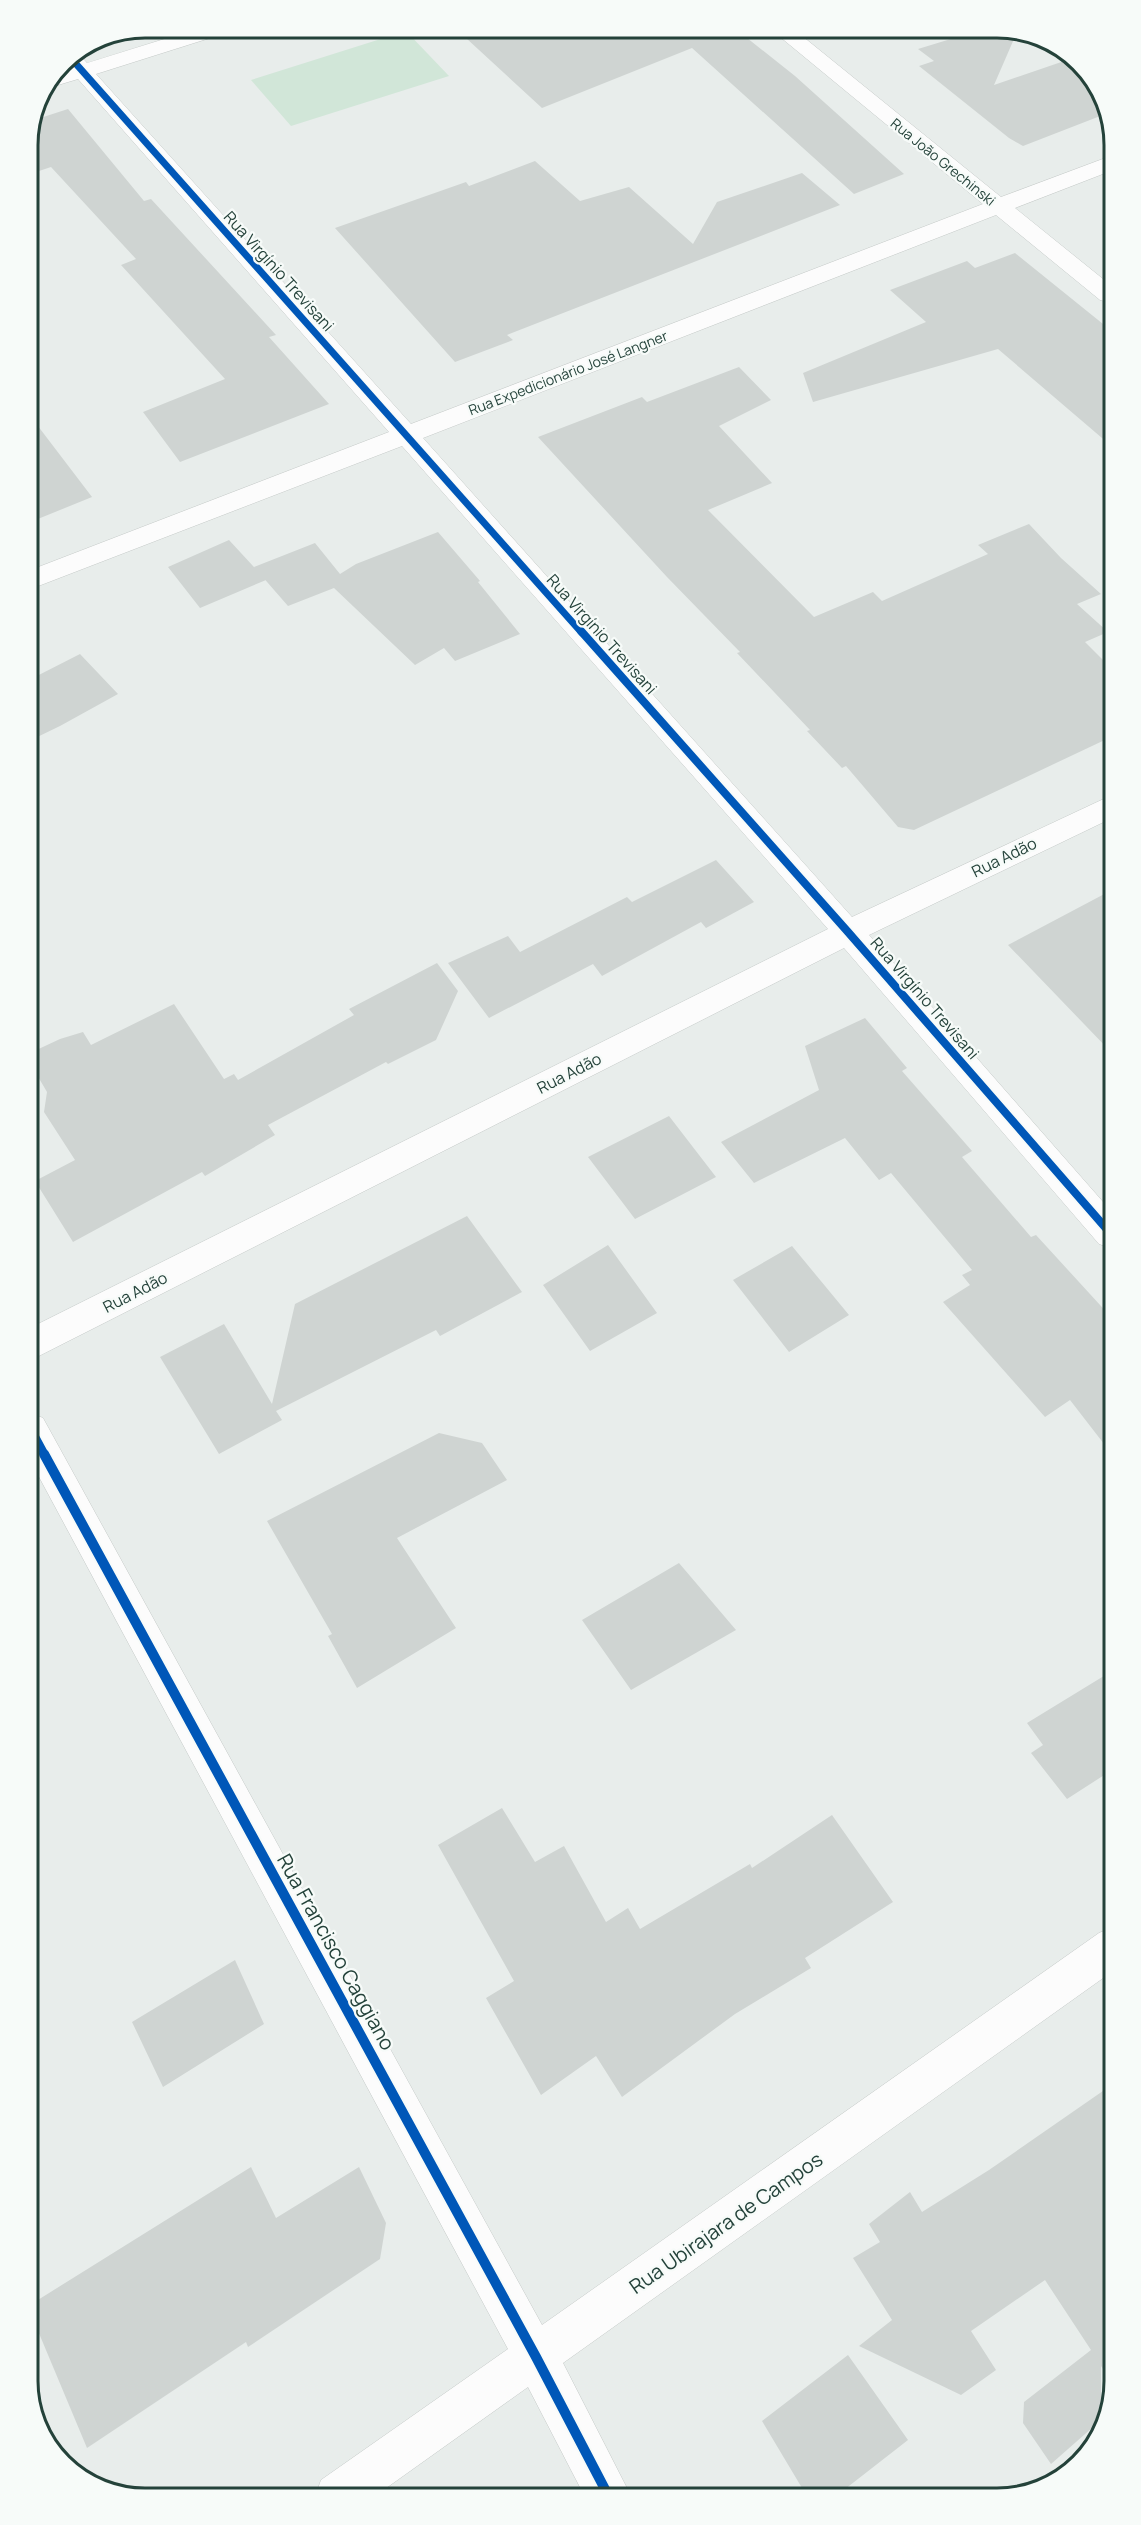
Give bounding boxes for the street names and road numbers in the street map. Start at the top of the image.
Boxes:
street label: Rua João Grechinski [887,113,1000,210]
street label: Rua Virgínio Trevisani [219,206,339,336]
street label: Rua Expedicionário José Langner [466,326,670,419]
street label: Rua Virgínio Trevisani [542,569,662,699]
street label: Rua Adão [968,832,1040,882]
street label: Rua Virgínio Trevisani [866,932,984,1064]
street label: Rua Adão [533,1047,605,1099]
street label: Rua Adão [99,1266,171,1318]
street label: Rua Francisco Caggiano [271,1849,402,2055]
street label: Rua Ubirajara de Campos [624,2146,828,2300]

